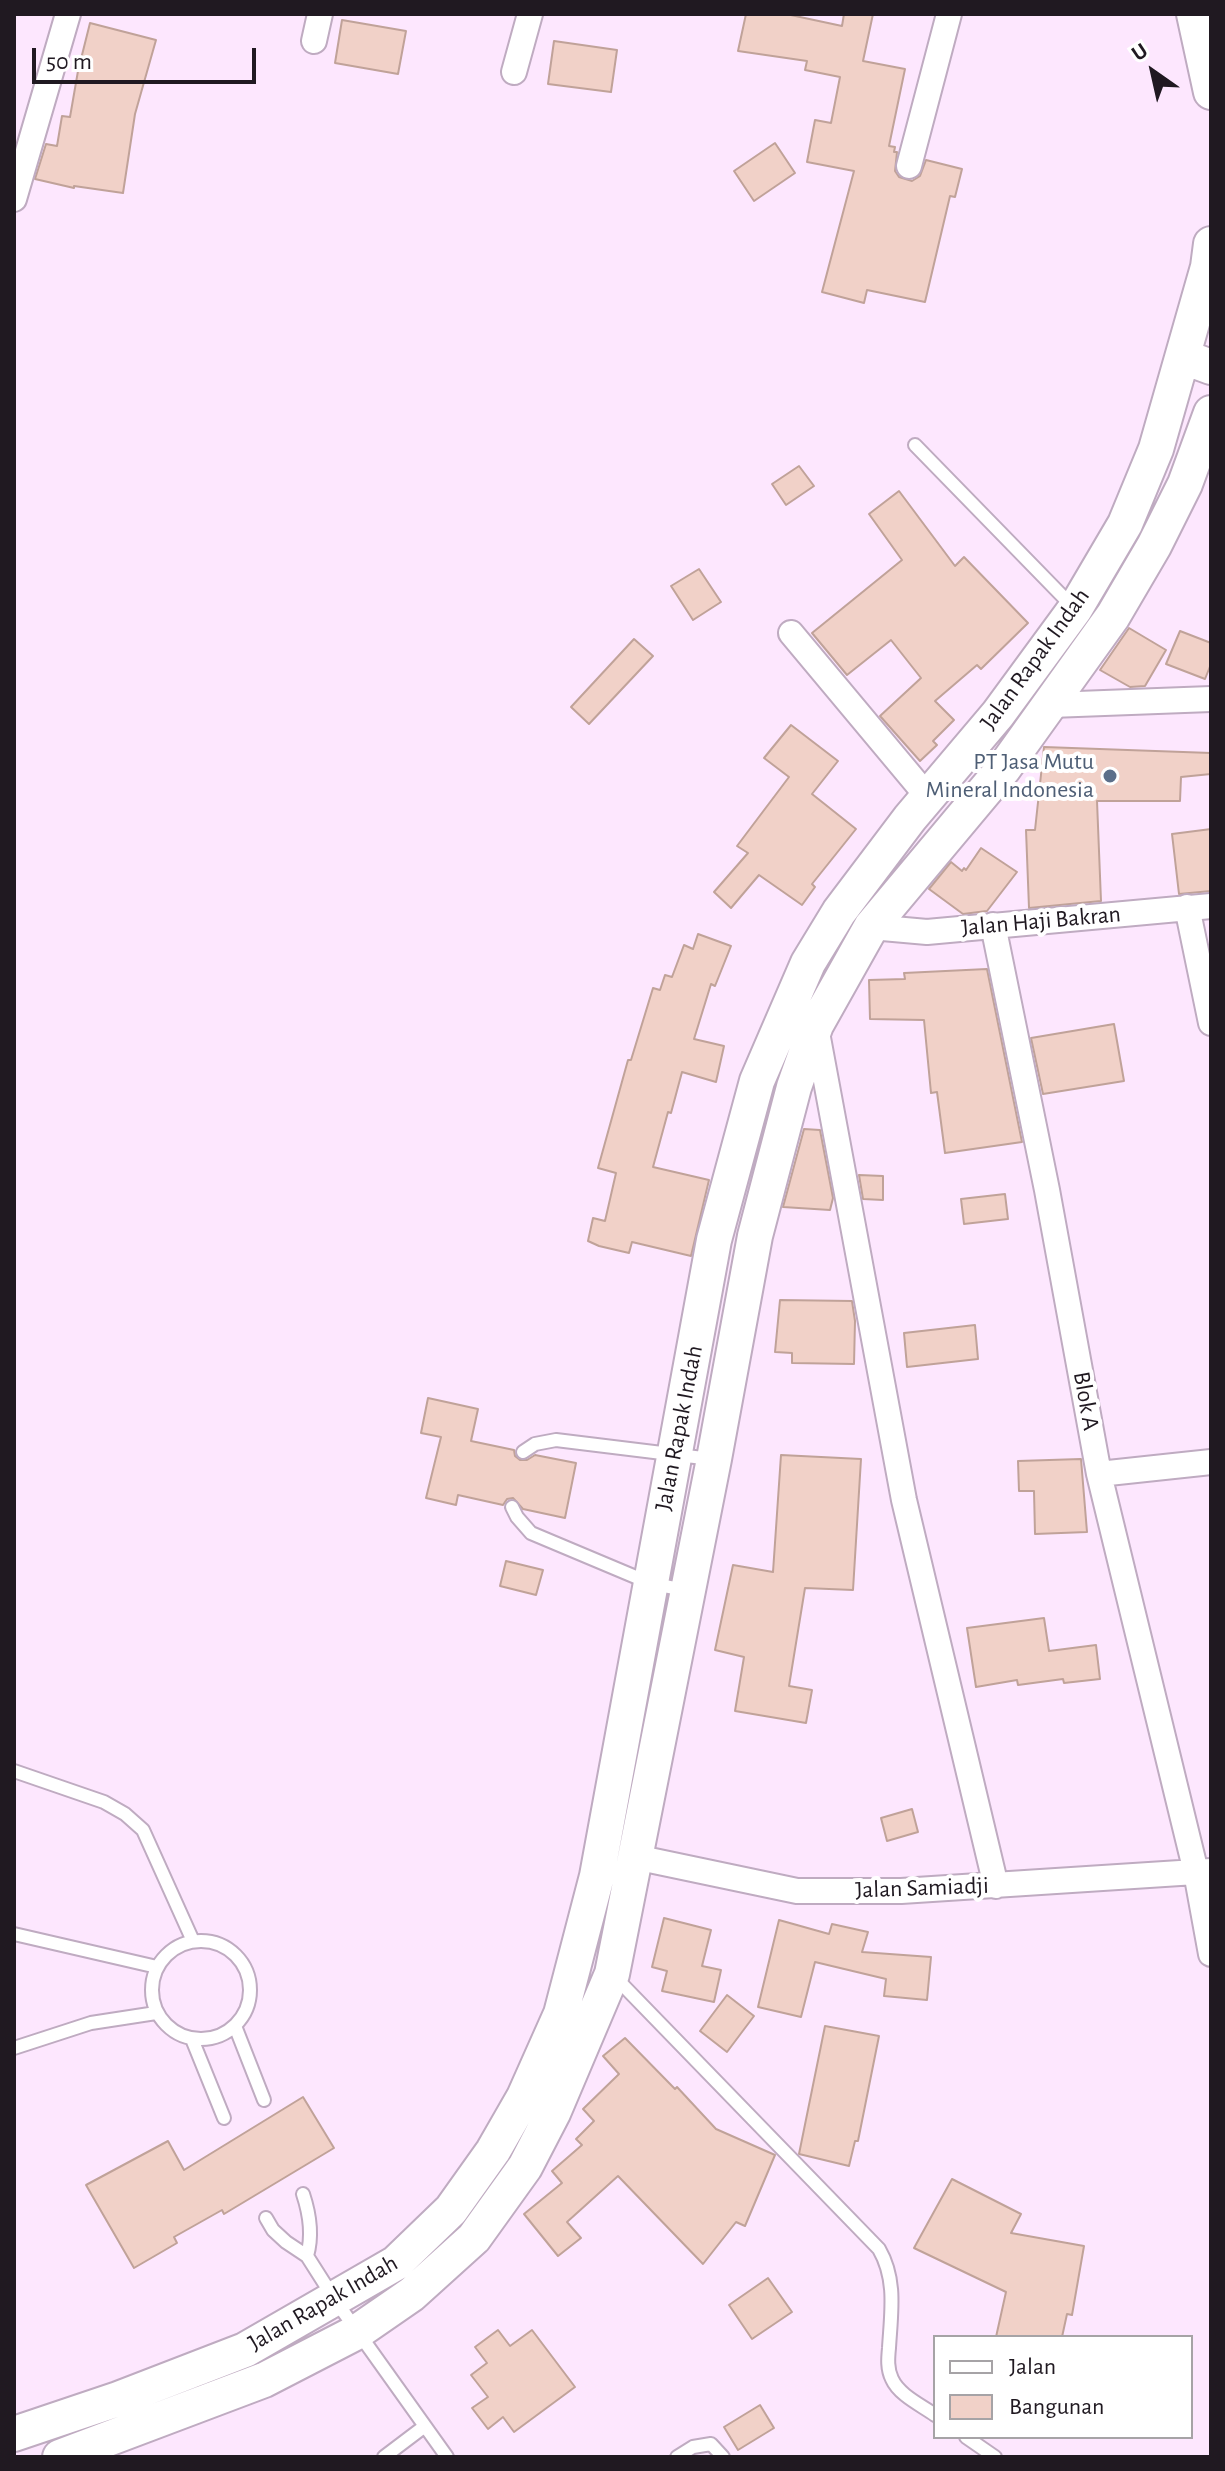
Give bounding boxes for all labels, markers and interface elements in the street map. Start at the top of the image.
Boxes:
scale bar [36,32,260,82]
north arrow [1113,32,1193,112]
text: U [1128,39,1152,65]
text: 50 m [46,50,92,74]
street label: Jalan Rapak Indah [974,583,1096,735]
place label: PT Jasa Mutu Mineral Indonesia [926,748,1094,804]
marker: PT Jasa Mutu Mineral Indonesia [1101,767,1119,785]
street label: Jalan Haji Bakran [960,900,1122,942]
street label: Jalan Rapak Indah [649,1343,709,1513]
street label: Blok A [1067,1369,1105,1433]
street label: Jalan Samiadji [855,1871,989,1905]
street label: Jalan Rapak Indah [243,2249,403,2357]
legend [933,2335,1193,2439]
text: Jalan [1009,2355,1056,2379]
text: Bangunan [1009,2395,1104,2419]

